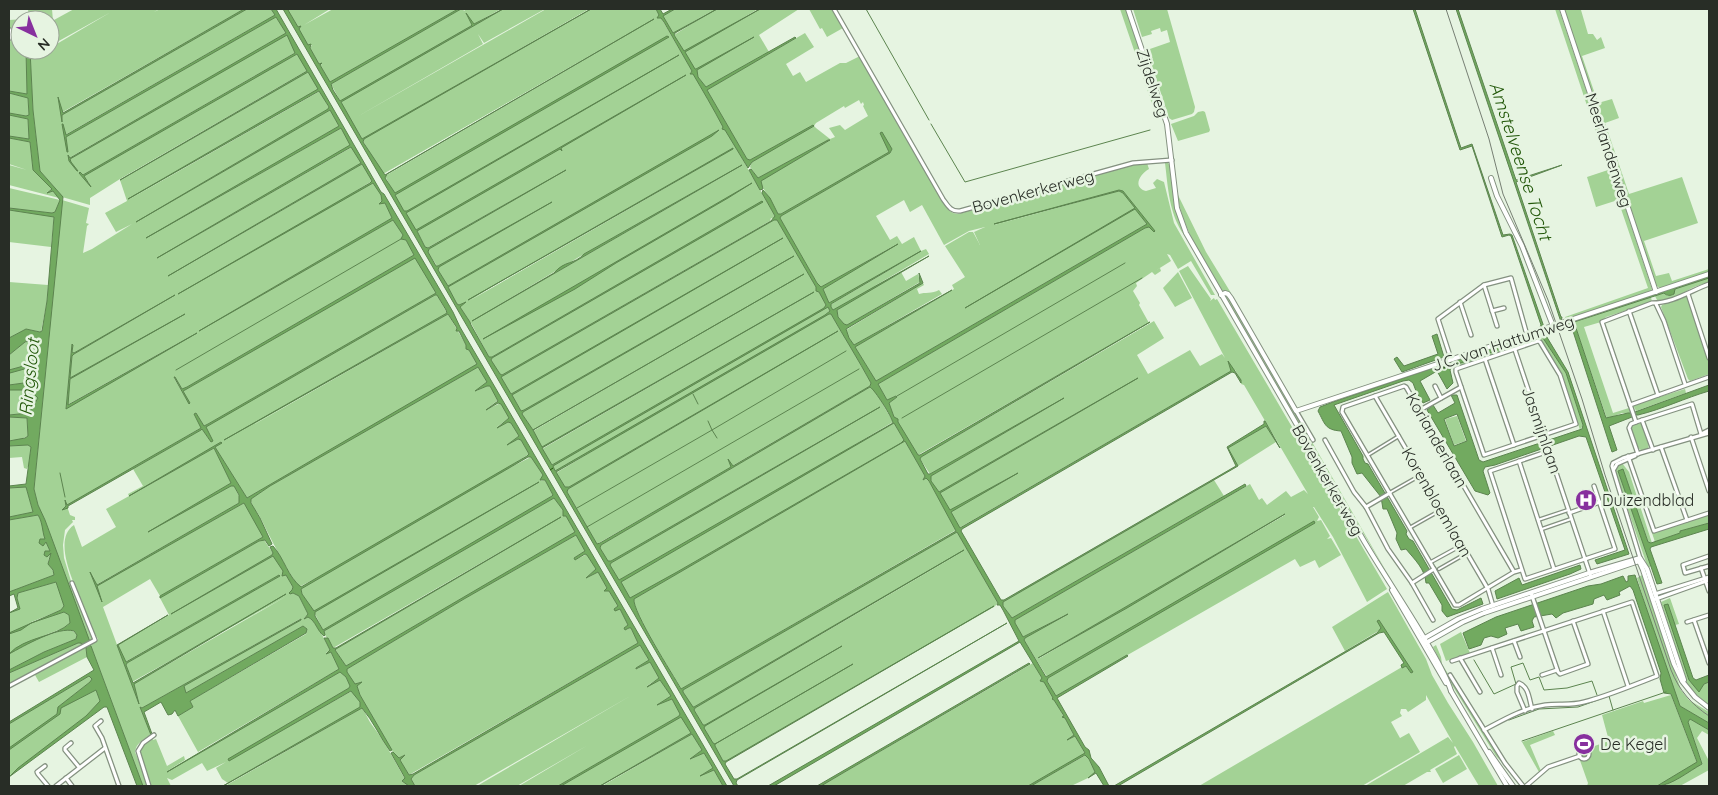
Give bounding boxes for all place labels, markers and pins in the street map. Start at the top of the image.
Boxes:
hospital icon: Duizendblad [1574,488,1598,512]
place label: Duizendblad [1602,490,1694,510]
sports icon: De Kegel [1572,732,1596,756]
place label: De Kegel [1600,734,1667,754]

